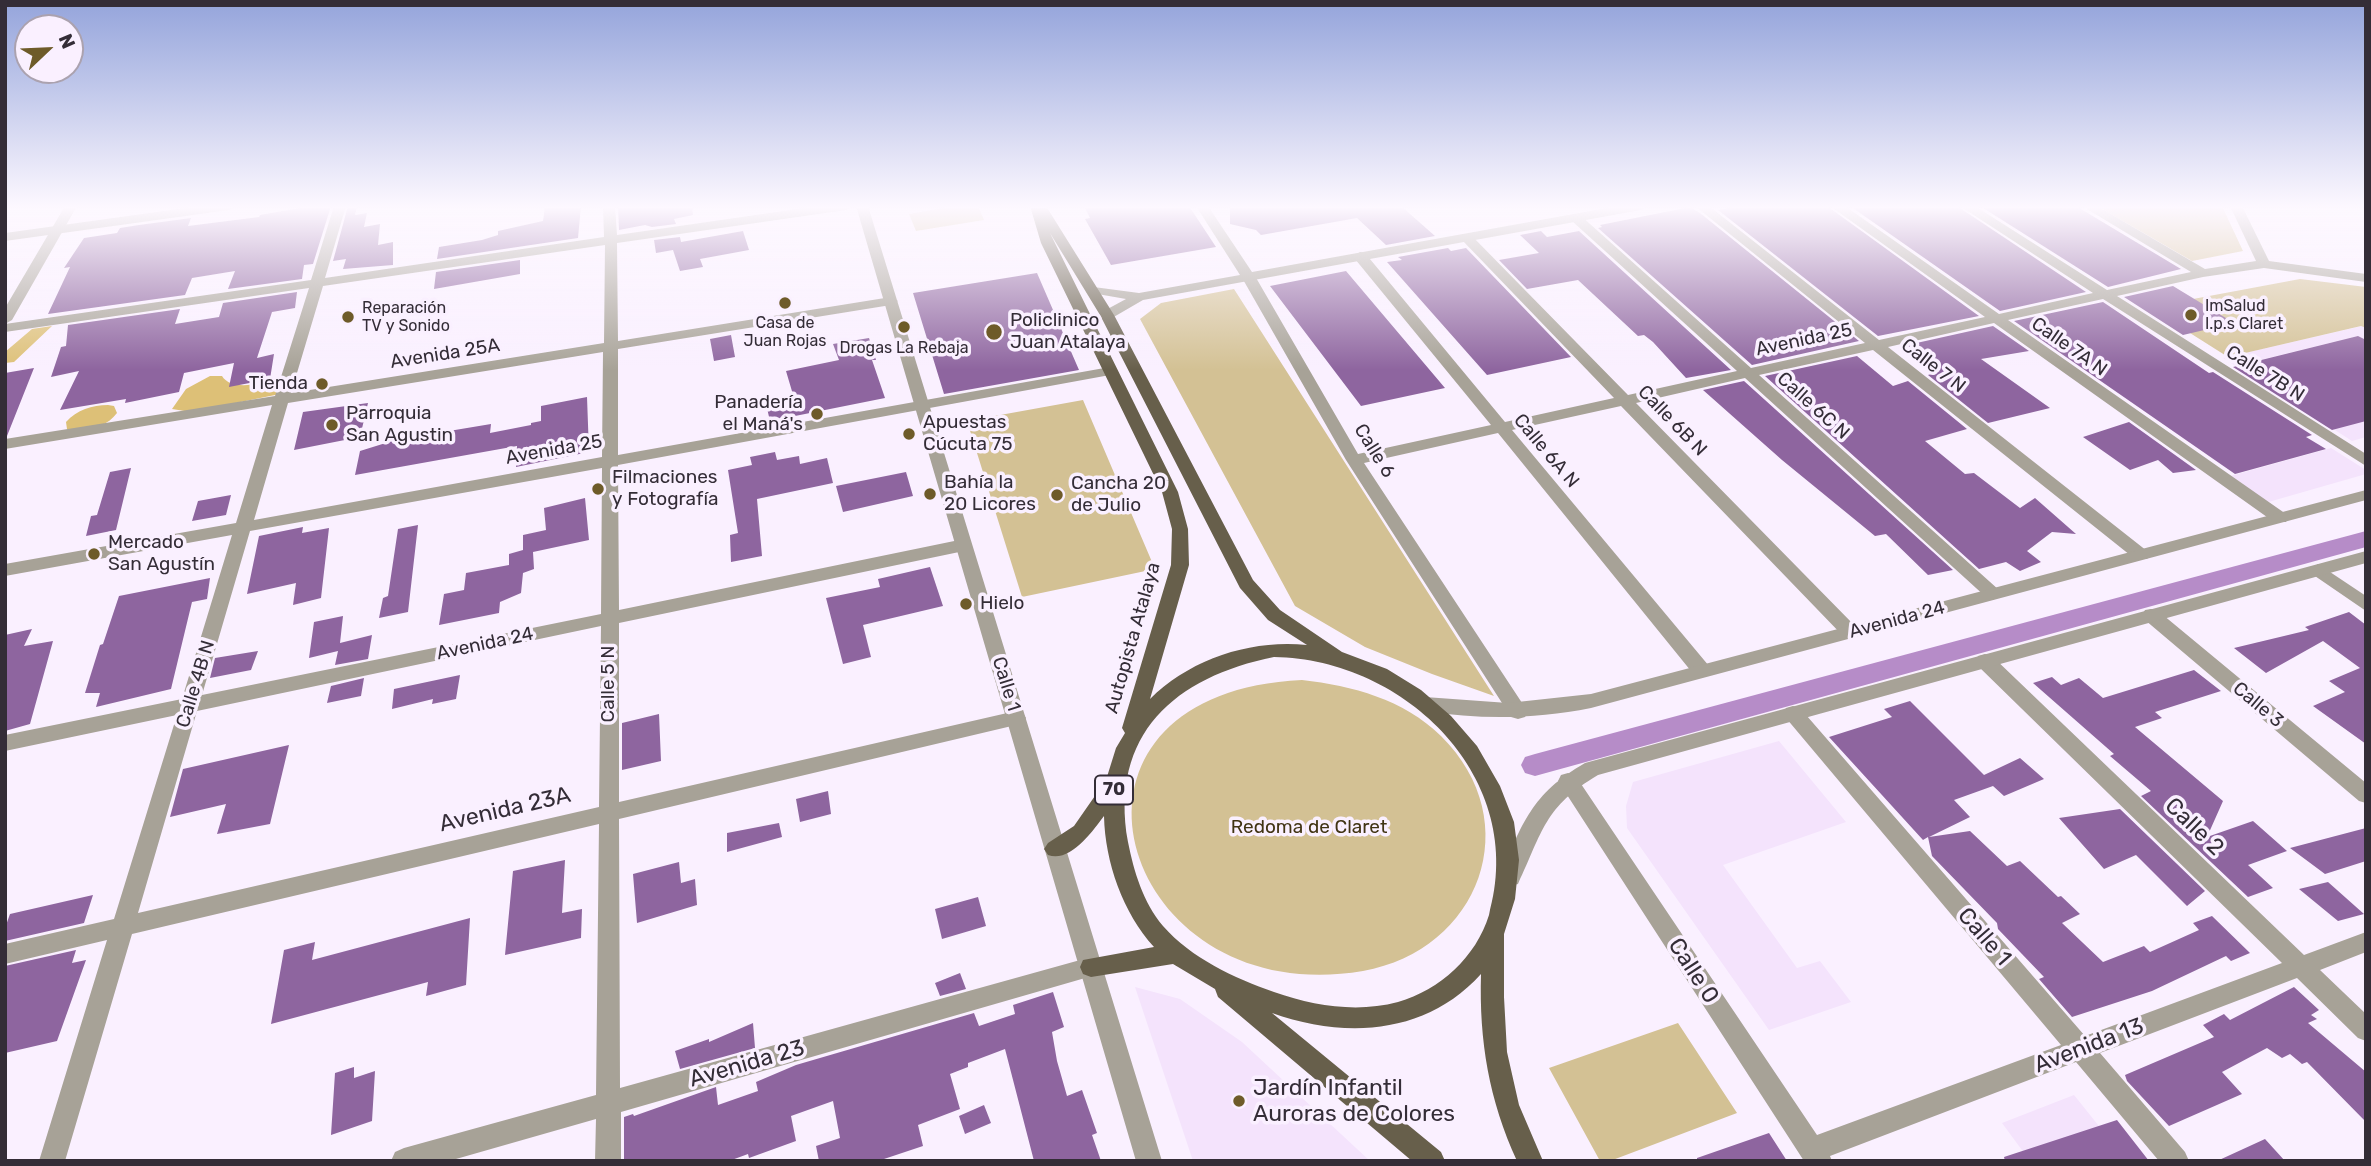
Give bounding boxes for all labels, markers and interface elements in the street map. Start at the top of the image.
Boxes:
north arrow [14,14,84,84]
text: N [54,31,80,52]
marker: Casa de Juan Rojas [777,295,793,311]
place label: ImSalud I.p.s Claret [2205,296,2283,334]
place label: Reparación TV y Sonido [362,298,450,336]
marker: ImSalud I.p.s Claret [2183,307,2199,323]
marker: Reparación TV y Sonido [340,309,356,325]
place label: Policlinico Juan Atalaya [1010,310,1126,354]
place label: Casa de Juan Rojas [744,313,826,351]
street label: Calle 7A N [2027,313,2111,381]
marker: Drogas La Rebaja [896,319,912,335]
street label: Avenida 25 [1754,319,1854,361]
marker: Policlinico Juan Atalaya [984,322,1004,342]
street label: Avenida 25A [389,334,501,374]
street label: Calle 7 N [1896,334,1970,398]
place label: Drogas La Rebaja [839,338,969,358]
street label: Calle 7B N [2222,341,2308,407]
street label: Calle 6C N [1772,368,1854,444]
place label: Tienda [249,373,308,395]
marker: Tienda [314,376,330,392]
street label: Calle 6B N [1633,381,1711,461]
place label: Panadería el Maná's [714,392,803,436]
place label: Parroquia San Agustin [346,403,453,447]
marker: Panadería el Maná's [809,406,825,422]
street label: Calle 6A N [1508,409,1584,493]
place label: Apuestas Cúcuta 75 [923,412,1013,456]
marker: Parroquia San Agustin [324,417,340,433]
street label: Calle 6 [1349,420,1399,482]
marker: Apuestas Cúcuta 75 [901,426,917,442]
street label: Avenida 25 [504,430,604,470]
place label: Filmaciones y Fotografía [612,467,718,511]
place label: Bahía la 20 Licores [944,472,1036,516]
place label: Cancha 20 de Julio [1071,473,1166,517]
marker: Filmaciones y Fotografía [590,481,606,497]
marker: Bahía la 20 Licores [922,486,938,502]
marker: Cancha 20 de Julio [1049,487,1065,503]
place label: Mercado San Agustín [108,532,215,576]
marker: Mercado San Agustín [86,546,102,562]
street label: Autopista Atalaya [1101,560,1165,716]
place label: Hielo [980,593,1024,615]
marker: Hielo [958,596,974,612]
street label: Avenida 24 [1847,596,1947,644]
street label: Avenida 24 [435,623,535,665]
street label: Calle 4B N [172,638,220,730]
street label: Calle 5 N [598,646,620,722]
street label: Calle 1 [987,654,1025,714]
street label: Calle 3 [2228,677,2288,733]
road number: 70 [1095,776,1133,804]
street label: Avenida 23A [437,781,573,839]
street label: Calle 2 [2159,792,2229,862]
park label: Redoma de Claret [1231,817,1387,839]
street label: Calle 1 [1951,902,2017,972]
street label: Calle 0 [1662,933,1724,1009]
street label: Avenida 13 [2030,1012,2148,1080]
street label: Avenida 23 [686,1034,808,1094]
place label: Jardín Infantil Auroras de Colores [1253,1074,1455,1128]
marker: Jardín Infantil Auroras de Colores [1231,1093,1247,1109]

